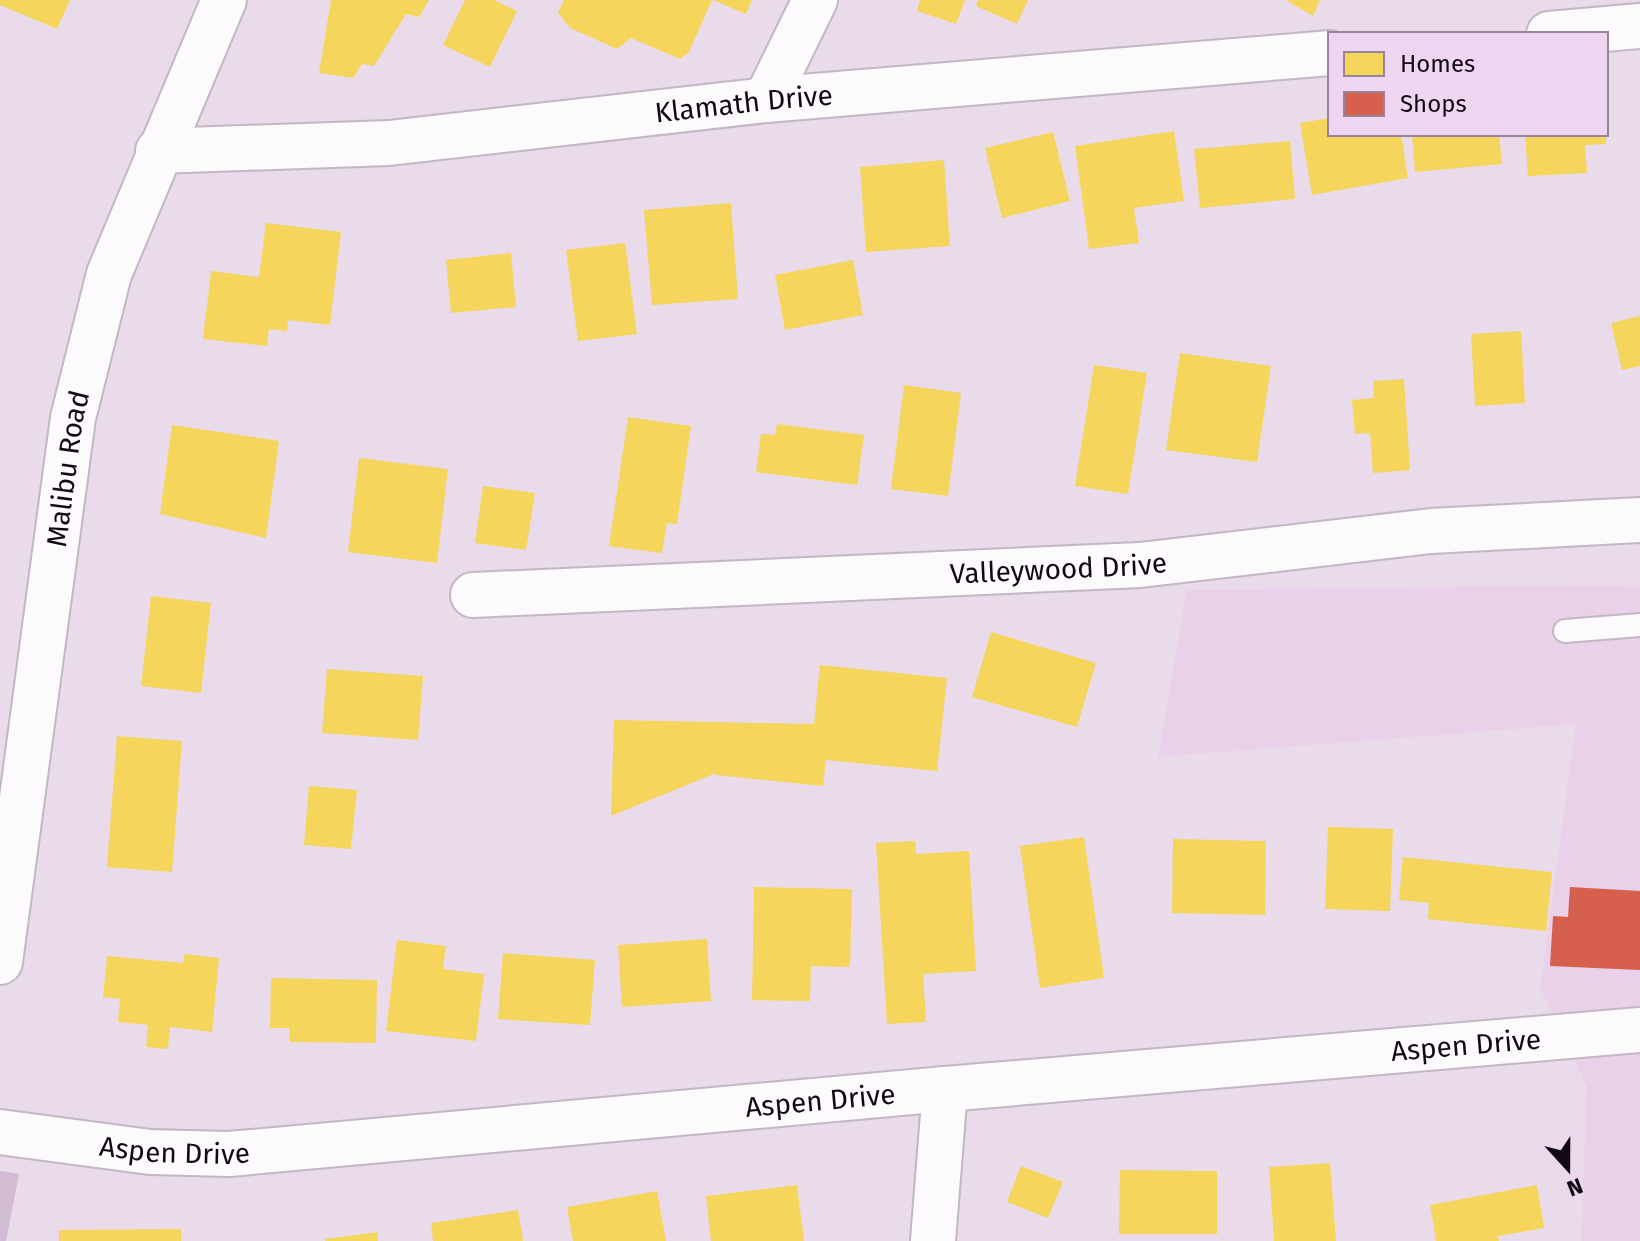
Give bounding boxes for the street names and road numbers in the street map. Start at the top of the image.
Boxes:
street label: Klamath Drive [653,79,834,130]
street label: Malibu Road [40,387,96,549]
street label: Valleywood Drive [949,546,1169,591]
street label: Aspen Drive [1389,1022,1542,1068]
street label: Aspen Drive [744,1078,897,1124]
street label: Aspen Drive [98,1129,251,1171]

